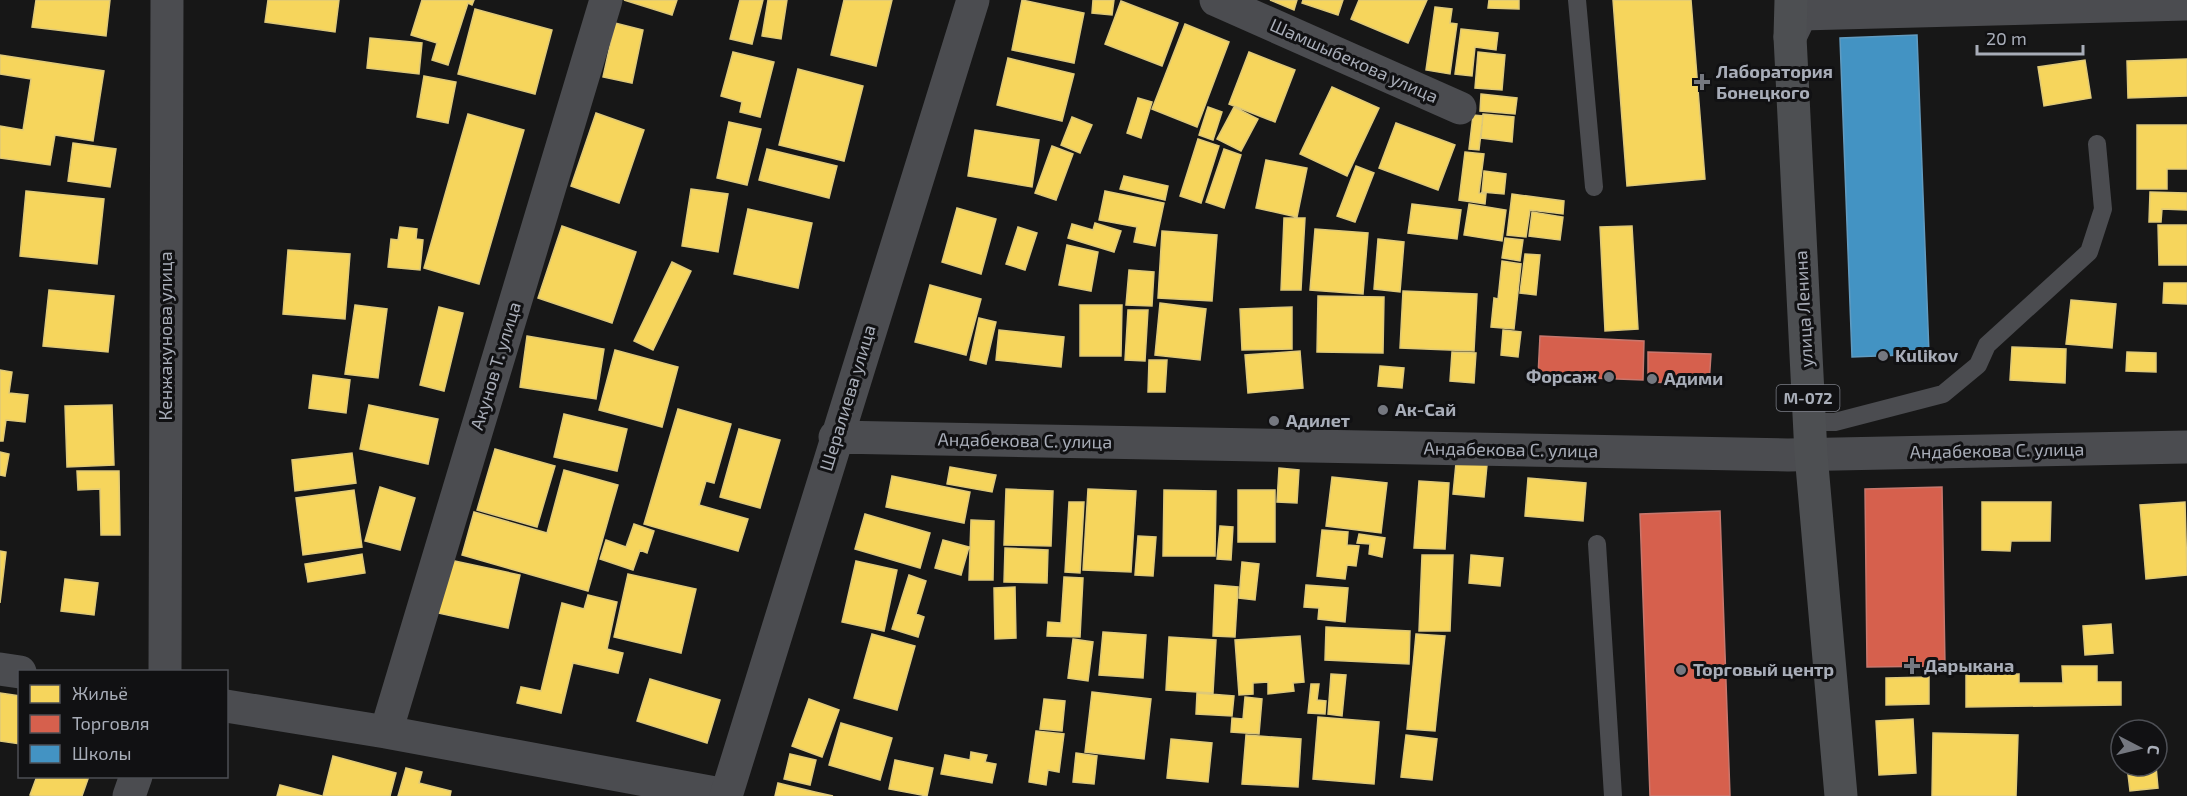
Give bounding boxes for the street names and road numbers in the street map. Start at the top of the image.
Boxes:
street label: Шамшыбекова улица [1267,13,1442,107]
street label: улица Ленина [1789,250,1817,368]
street label: Кенжакунова улица [154,251,176,421]
street label: Акунов Т. улица [465,299,525,433]
street label: Шералиева улица [814,322,880,473]
road number: М-072 [1776,385,1840,411]
street label: Андабекова С. улица [938,427,1113,453]
street label: Андабекова С. улица [1424,436,1599,462]
street label: Андабекова С. улица [1909,437,2084,463]

